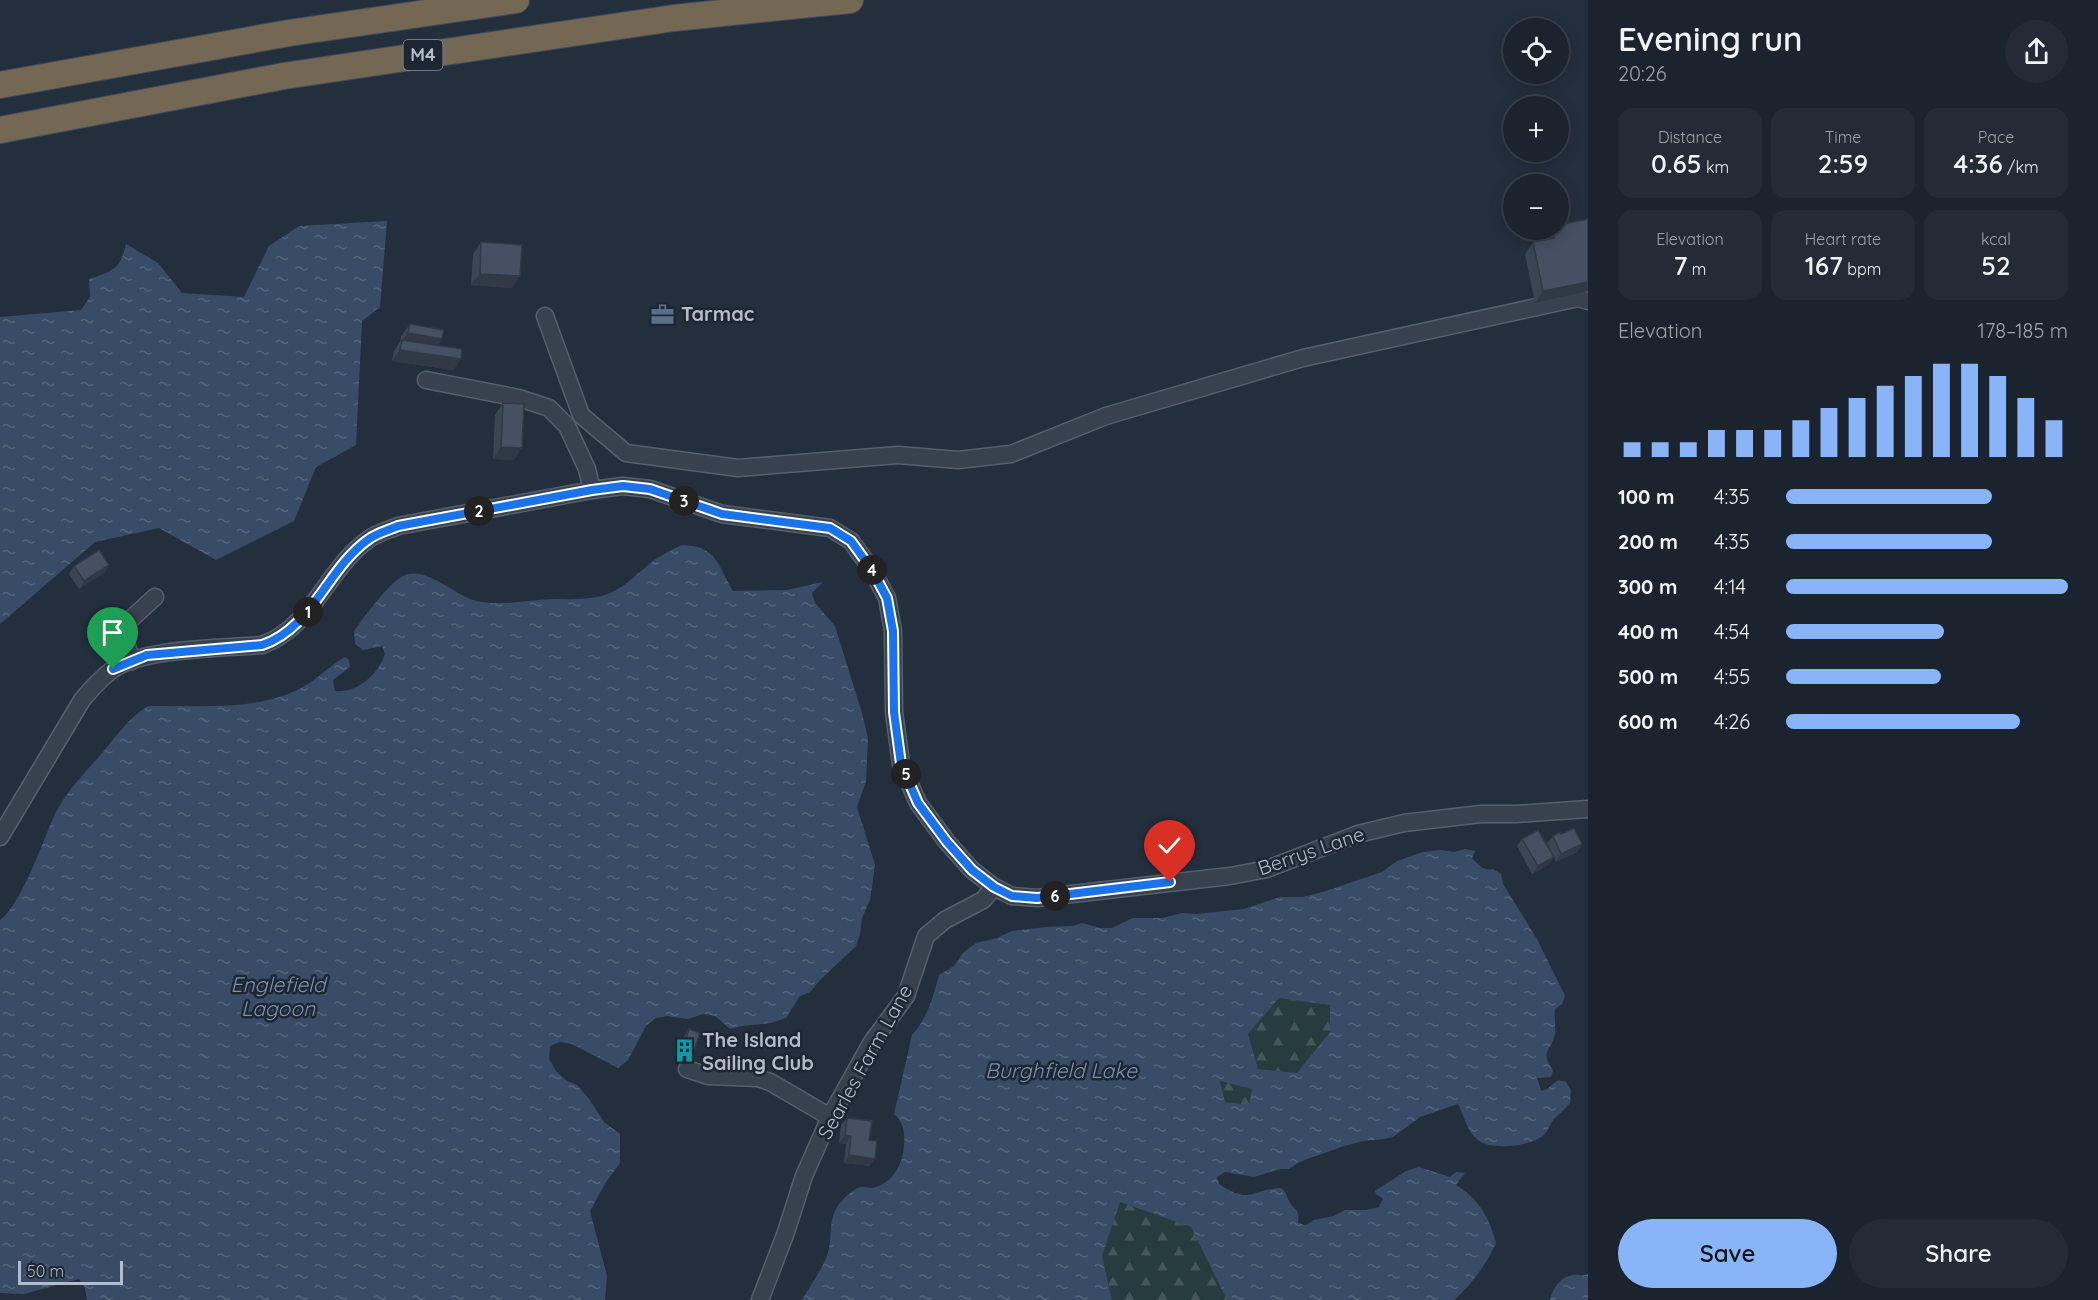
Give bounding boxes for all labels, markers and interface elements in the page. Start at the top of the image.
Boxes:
map controls [1503,18,1569,240]
button: locate [1503,18,1569,84]
text: Evening run [1618,18,1803,59]
button: share [2005,20,2068,83]
road number: M4 [404,40,442,70]
text: 20:26 [1618,61,1667,86]
button: + [1503,96,1569,162]
text: Distance [1658,127,1722,147]
text: Time [1825,127,1861,147]
text: Pace [1978,127,2014,147]
text: 0.65 [1651,147,1702,180]
text: 2:59 [1818,147,1868,180]
text: 4:36 [1953,147,2003,180]
text: km [1702,157,1729,177]
text: /km [2003,157,2039,177]
button: − [1503,174,1569,240]
text: Elevation [1656,229,1724,249]
text: Heart rate [1805,229,1881,249]
text: kcal [1981,229,2011,249]
text: 7 [1674,249,1688,282]
text: 167 [1805,249,1843,282]
text: 52 [1981,249,2011,282]
text: m [1688,259,1706,279]
text: bpm [1843,259,1881,279]
office icon: Tarmac [650,301,676,327]
place label: Tarmac [681,301,754,326]
text: Elevation [1618,318,1702,343]
text: 178–185 m [1977,318,2068,343]
text: 100 m [1618,484,1674,509]
text: 4:35 [1714,484,1750,509]
pin: 3 [669,486,699,516]
text: 3 [680,491,688,511]
pin: 2 [464,496,494,526]
text: 2 [474,501,484,521]
text: 200 m [1618,529,1678,554]
text: 4:35 [1714,529,1750,554]
pin: 4 [857,555,887,585]
text: 4 [867,560,877,580]
text: 300 m [1618,574,1677,599]
text: 4:14 [1714,574,1746,599]
pin: 1 [293,597,323,627]
text: 1 [305,602,311,622]
pin [87,607,138,669]
icon: arrive [96,616,129,649]
text: 400 m [1618,619,1678,644]
text: 4:54 [1714,619,1750,644]
text: 500 m [1618,664,1678,689]
text: 4:55 [1714,664,1750,689]
text: 600 m [1618,709,1678,734]
text: 4:26 [1714,709,1750,734]
pin: 5 [891,759,921,789]
text: 5 [901,764,911,784]
pin [1144,820,1195,882]
street label: Berrys Lane [1254,821,1368,880]
icon: check [1153,829,1186,862]
pin: 6 [1040,881,1070,911]
text: 6 [1051,886,1059,906]
water label: Englefield Lagoon [231,971,328,1021]
street label: Searles Farm Lane [812,980,917,1143]
place label: The Island Sailing Club [702,1027,814,1075]
building icon: The Island Sailing Club [671,1038,697,1064]
water label: Burghfield Lake [985,1057,1138,1083]
button: Save [1618,1219,1837,1288]
button: Share [1849,1219,2068,1288]
scale bar [18,1258,123,1286]
text: 50 m [27,1261,64,1281]

